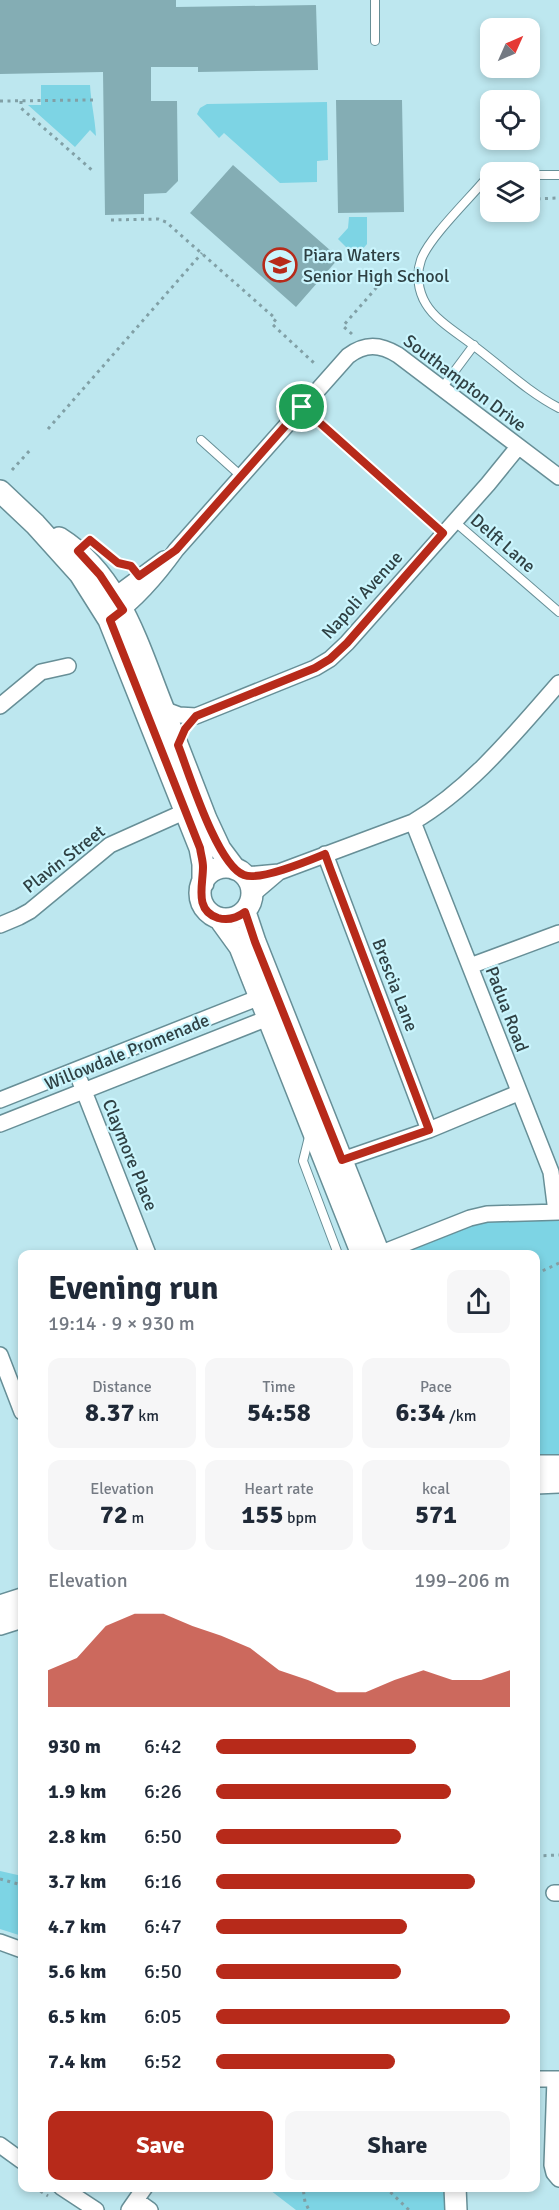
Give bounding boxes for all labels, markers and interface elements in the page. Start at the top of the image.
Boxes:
north arrow [480,18,540,78]
map controls [480,18,540,222]
button: locate [480,90,540,150]
button: layers [480,162,540,222]
place label: Piara Waters Senior High School [303,244,449,287]
school or university icon: Piara Waters Senior High School [262,247,298,283]
street label: Southampton Drive [399,330,531,436]
pin [276,381,327,432]
icon: arrive [285,390,318,423]
street label: Delft Lane [466,509,540,577]
street label: Napoli Avenue [317,547,407,643]
street label: Plavin Street [19,820,109,898]
street label: Brescia Lane [367,936,423,1034]
street label: Padua Road [481,963,533,1055]
street label: Willowdale Promenade [41,1009,213,1095]
street label: Claymore Place [98,1096,162,1214]
text: Evening run [48,1268,218,1309]
button: share [447,1270,510,1333]
text: 19:14 · 9 × 930 m [48,1311,195,1336]
text: Distance [92,1377,152,1397]
text: Time [263,1377,295,1397]
text: Pace [420,1377,452,1397]
text: 8.37 [85,1397,135,1429]
text: 54:58 [247,1397,311,1429]
text: 6:34 [396,1397,445,1429]
text: km [135,1406,159,1426]
text: /km [445,1406,476,1426]
text: Elevation [90,1479,154,1499]
text: Heart rate [244,1479,314,1499]
text: kcal [422,1479,450,1499]
text: 72 [100,1499,128,1531]
text: 155 [241,1499,283,1531]
text: 571 [415,1499,457,1531]
text: m [128,1508,144,1528]
text: bpm [283,1508,317,1528]
text: Elevation [48,1568,128,1593]
text: 199–206 m [414,1568,510,1593]
text: 930 m [48,1734,101,1759]
text: 6:42 [144,1734,182,1759]
text: 1.9 km [48,1779,106,1804]
text: 6:26 [144,1779,182,1804]
text: 2.8 km [48,1824,106,1849]
text: 6:50 [144,1824,182,1849]
text: 3.7 km [48,1869,106,1894]
text: 6:16 [144,1869,182,1894]
text: 4.7 km [48,1914,106,1939]
text: 6:47 [144,1914,182,1939]
text: 5.6 km [48,1959,106,1984]
text: 6:50 [144,1959,182,1984]
text: 6.5 km [48,2004,106,2029]
text: 6:05 [144,2004,182,2029]
text: 7.4 km [48,2049,106,2074]
text: 6:52 [144,2049,182,2074]
button: Save [48,2111,273,2180]
button: Share [285,2111,510,2180]

